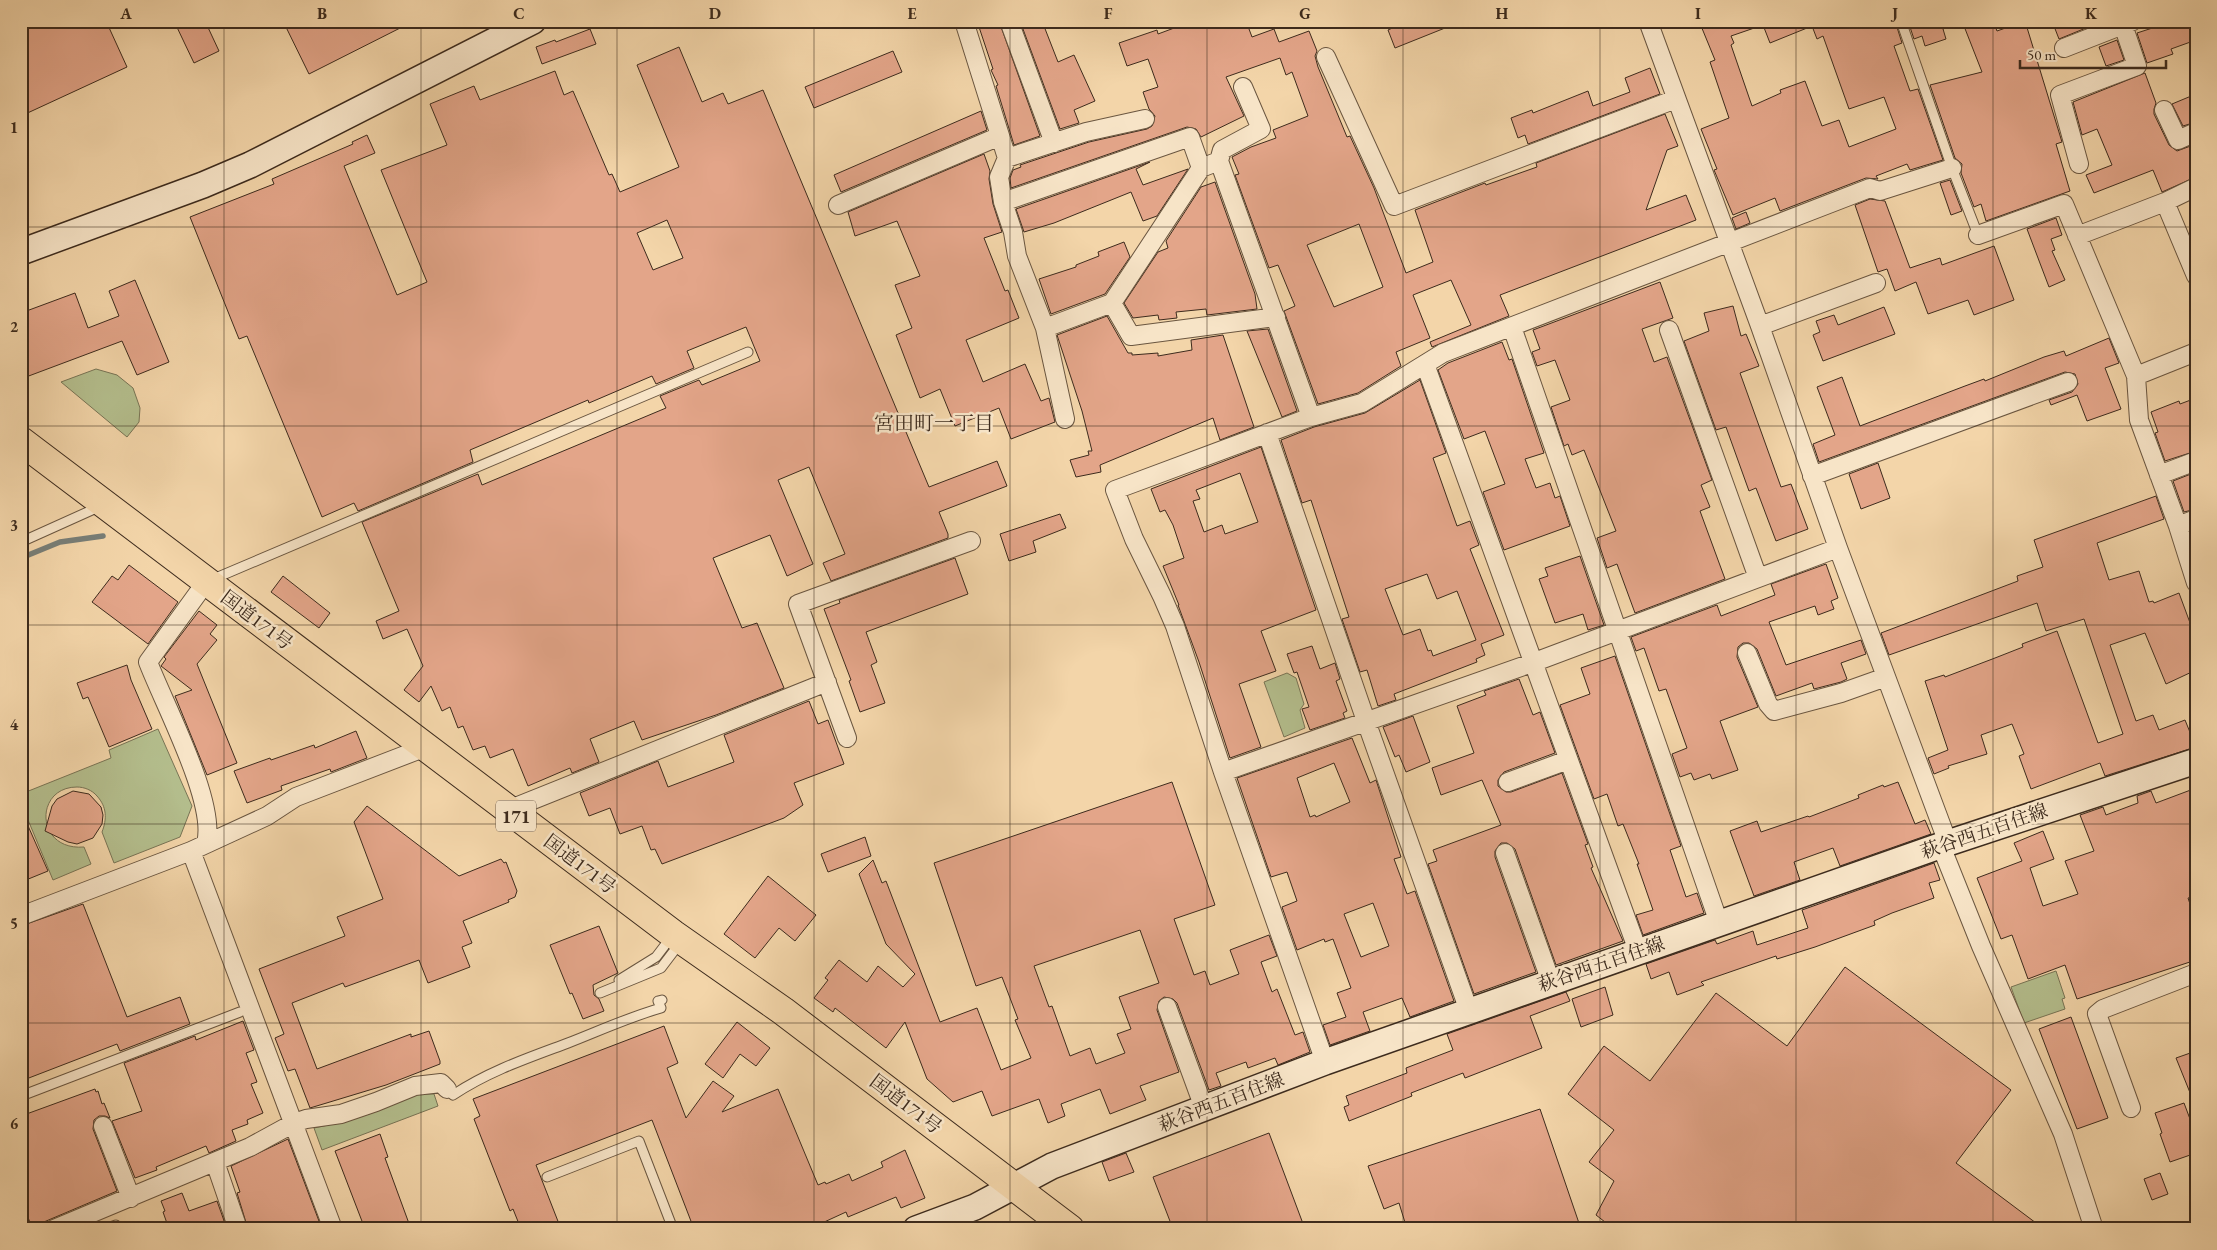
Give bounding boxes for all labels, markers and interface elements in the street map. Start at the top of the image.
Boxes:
text: A [119,3,132,24]
text: B [317,3,327,24]
text: C [513,3,525,24]
text: D [709,3,721,24]
text: E [907,3,917,24]
text: F [1104,3,1113,24]
text: G [1299,3,1311,24]
text: H [1496,3,1509,24]
text: I [1695,3,1701,24]
text: J [1890,3,1898,24]
text: K [2085,3,2098,24]
scale bar [2020,38,2166,70]
text: 50 m [2027,45,2056,64]
text: 1 [10,117,18,138]
text: 2 [10,316,19,337]
district label: 宮田町一丁目 [874,410,994,436]
text: 3 [10,515,18,536]
street label: 国道171号 [216,585,298,655]
text: 4 [10,714,19,735]
street label: 萩谷西五百住線 [1917,798,2051,864]
road number: 171 [496,800,536,831]
street label: 国道171号 [539,829,621,899]
text: 5 [10,913,18,934]
street label: 萩谷西五百住線 [1534,931,1668,997]
street label: 萩谷西五百住線 [1154,1066,1288,1138]
street label: 国道171号 [865,1069,947,1139]
text: 6 [10,1113,19,1134]

